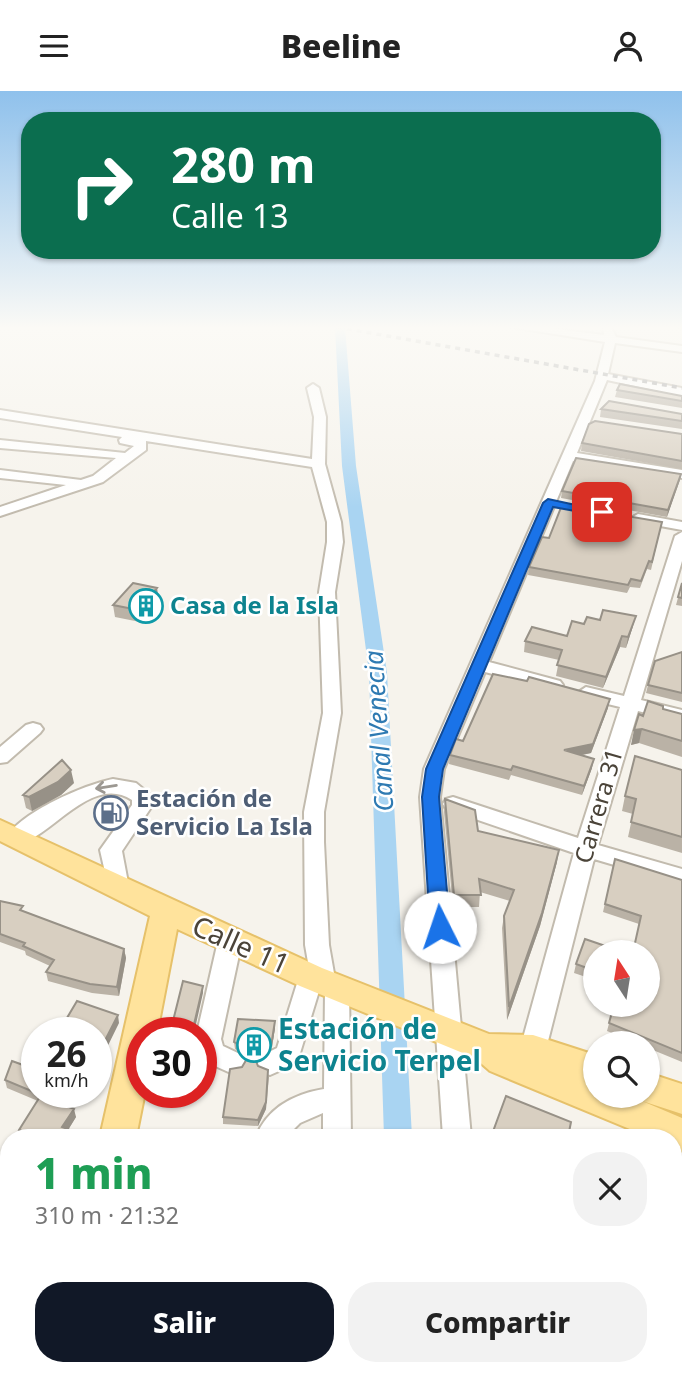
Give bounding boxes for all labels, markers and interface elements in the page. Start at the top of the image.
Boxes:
text: Beeline [281,24,401,67]
icon: menu [35,27,73,65]
icon: person [609,27,647,65]
text: 280 m [171,131,316,197]
icon: right [56,140,147,231]
text: Calle 13 [171,194,289,237]
pin [572,482,632,542]
icon: arrive [583,493,621,531]
building icon: Casa de la Isla [127,587,165,625]
place label: Casa de la Isla [170,588,339,621]
water label: Canal Venecia [354,649,402,813]
street label: Carrera 31 [565,744,630,867]
one-way arrow [96,781,118,794]
place label: Estación de Servicio La Isla [136,781,313,842]
fuel station icon: Estación de Servicio La Isla [92,794,130,832]
position arrow [403,890,477,964]
street label: Calle 11 [187,906,296,982]
north arrow [583,940,660,1017]
map controls [583,940,660,1108]
place label: Estación de Servicio Terpel [278,1009,481,1079]
speed limit sign: 30 [126,1017,217,1108]
building icon: Estación de Servicio Terpel [235,1026,273,1064]
text: 26 [46,1030,87,1077]
button: search [583,1031,660,1108]
text: km/h [44,1068,89,1092]
text: 1 min [35,1144,152,1201]
button: close [573,1152,647,1226]
text: 310 m · 21:32 [35,1199,179,1231]
button: Salir [35,1282,334,1362]
button: Compartir [348,1282,647,1362]

